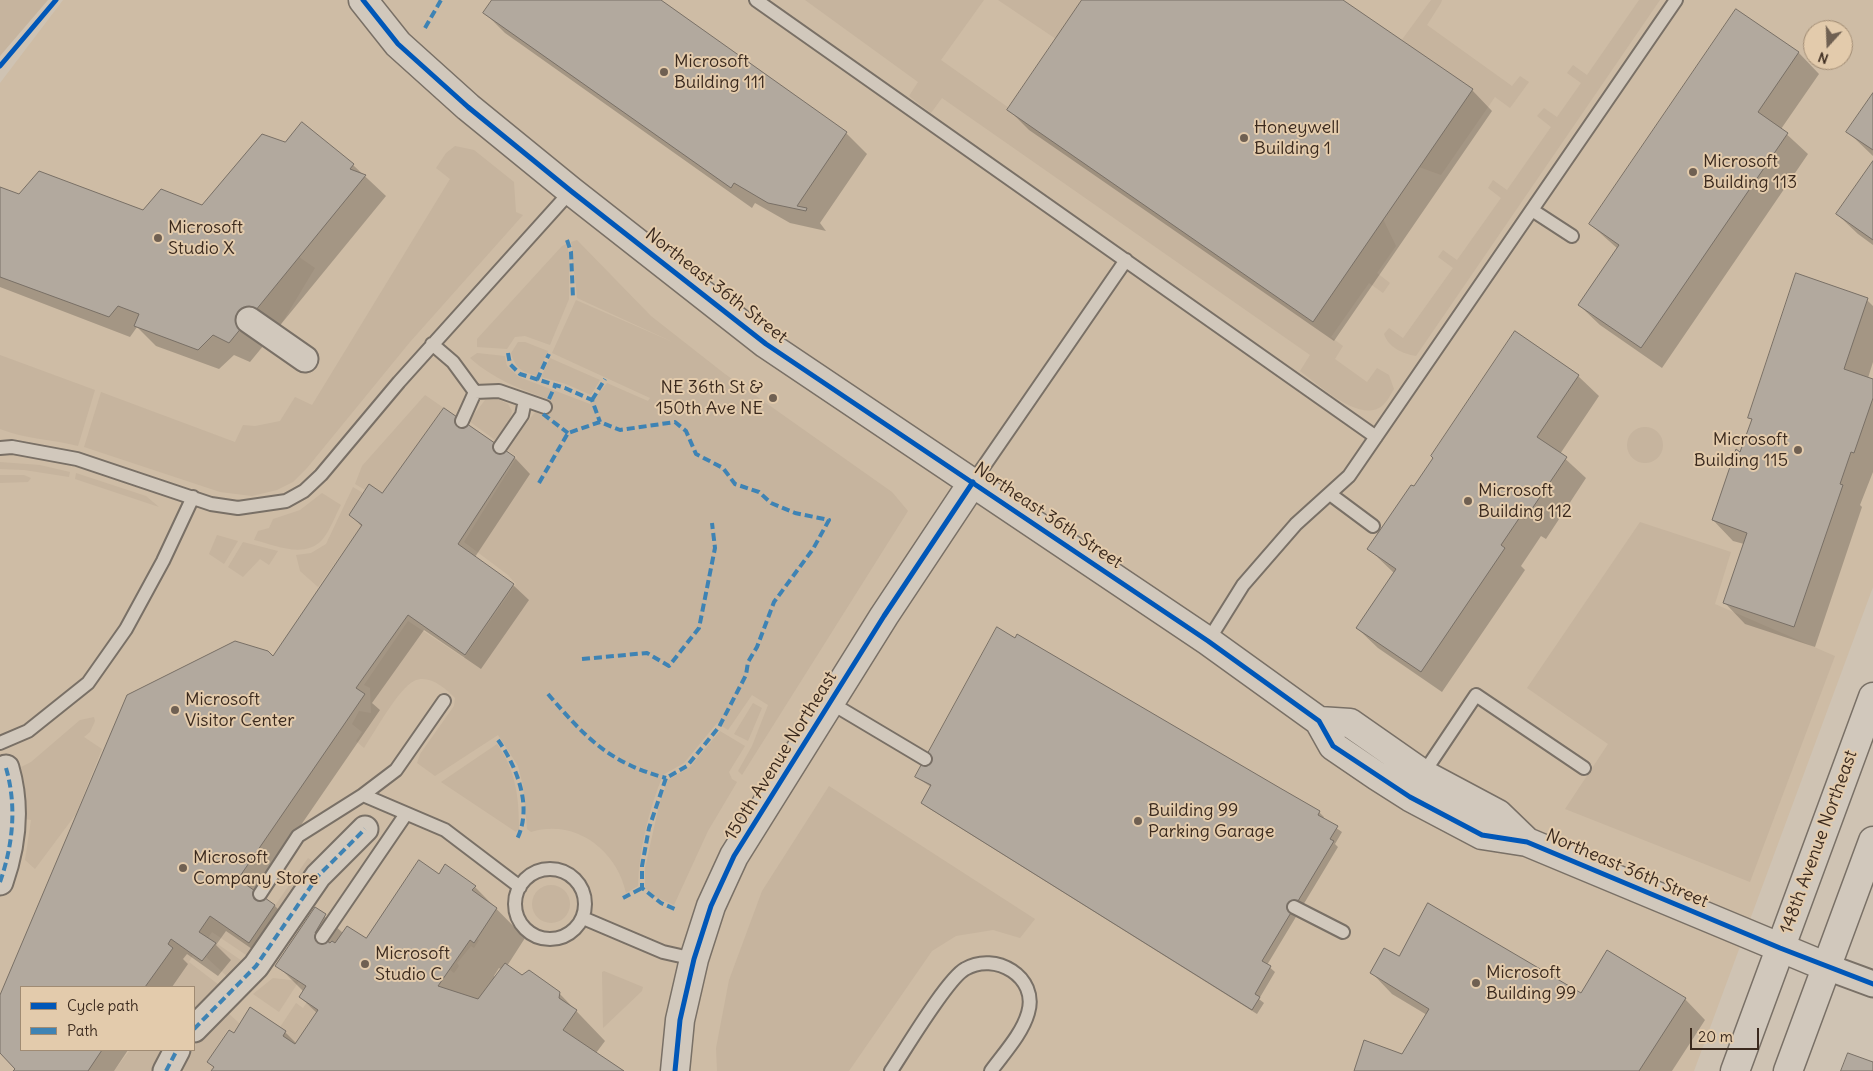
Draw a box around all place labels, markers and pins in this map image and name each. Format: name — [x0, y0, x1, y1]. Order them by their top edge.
place label: Microsoft Building 111 — [674, 51, 765, 94]
marker: Microsoft Building 111 — [658, 66, 670, 78]
place label: Honeywell Building 1 — [1254, 117, 1339, 160]
marker: Honeywell Building 1 — [1238, 132, 1250, 144]
place label: Microsoft Building 113 — [1703, 151, 1797, 193]
marker: Microsoft Building 113 — [1687, 166, 1699, 178]
place label: Microsoft Studio X — [168, 217, 243, 260]
marker: Microsoft Studio X — [152, 232, 164, 244]
place label: NE 36th St & 150th Ave NE — [656, 377, 763, 419]
marker: NE 36th St & 150th Ave NE — [767, 392, 779, 404]
place label: Microsoft Building 115 — [1694, 429, 1788, 472]
marker: Microsoft Building 115 — [1792, 444, 1804, 456]
place label: Microsoft Building 112 — [1478, 480, 1572, 522]
marker: Microsoft Building 112 — [1462, 495, 1474, 507]
place label: Microsoft Visitor Center — [185, 689, 295, 732]
marker: Microsoft Visitor Center — [169, 704, 181, 716]
place label: Building 99 Parking Garage — [1148, 800, 1274, 842]
marker: Building 99 Parking Garage — [1132, 815, 1144, 827]
place label: Microsoft Company Store — [193, 847, 318, 890]
marker: Microsoft Company Store — [177, 862, 189, 874]
place label: Microsoft Studio C — [375, 943, 450, 986]
marker: Microsoft Studio C — [359, 958, 371, 970]
place label: Microsoft Building 99 — [1486, 962, 1576, 1004]
marker: Microsoft Building 99 — [1470, 977, 1482, 989]

